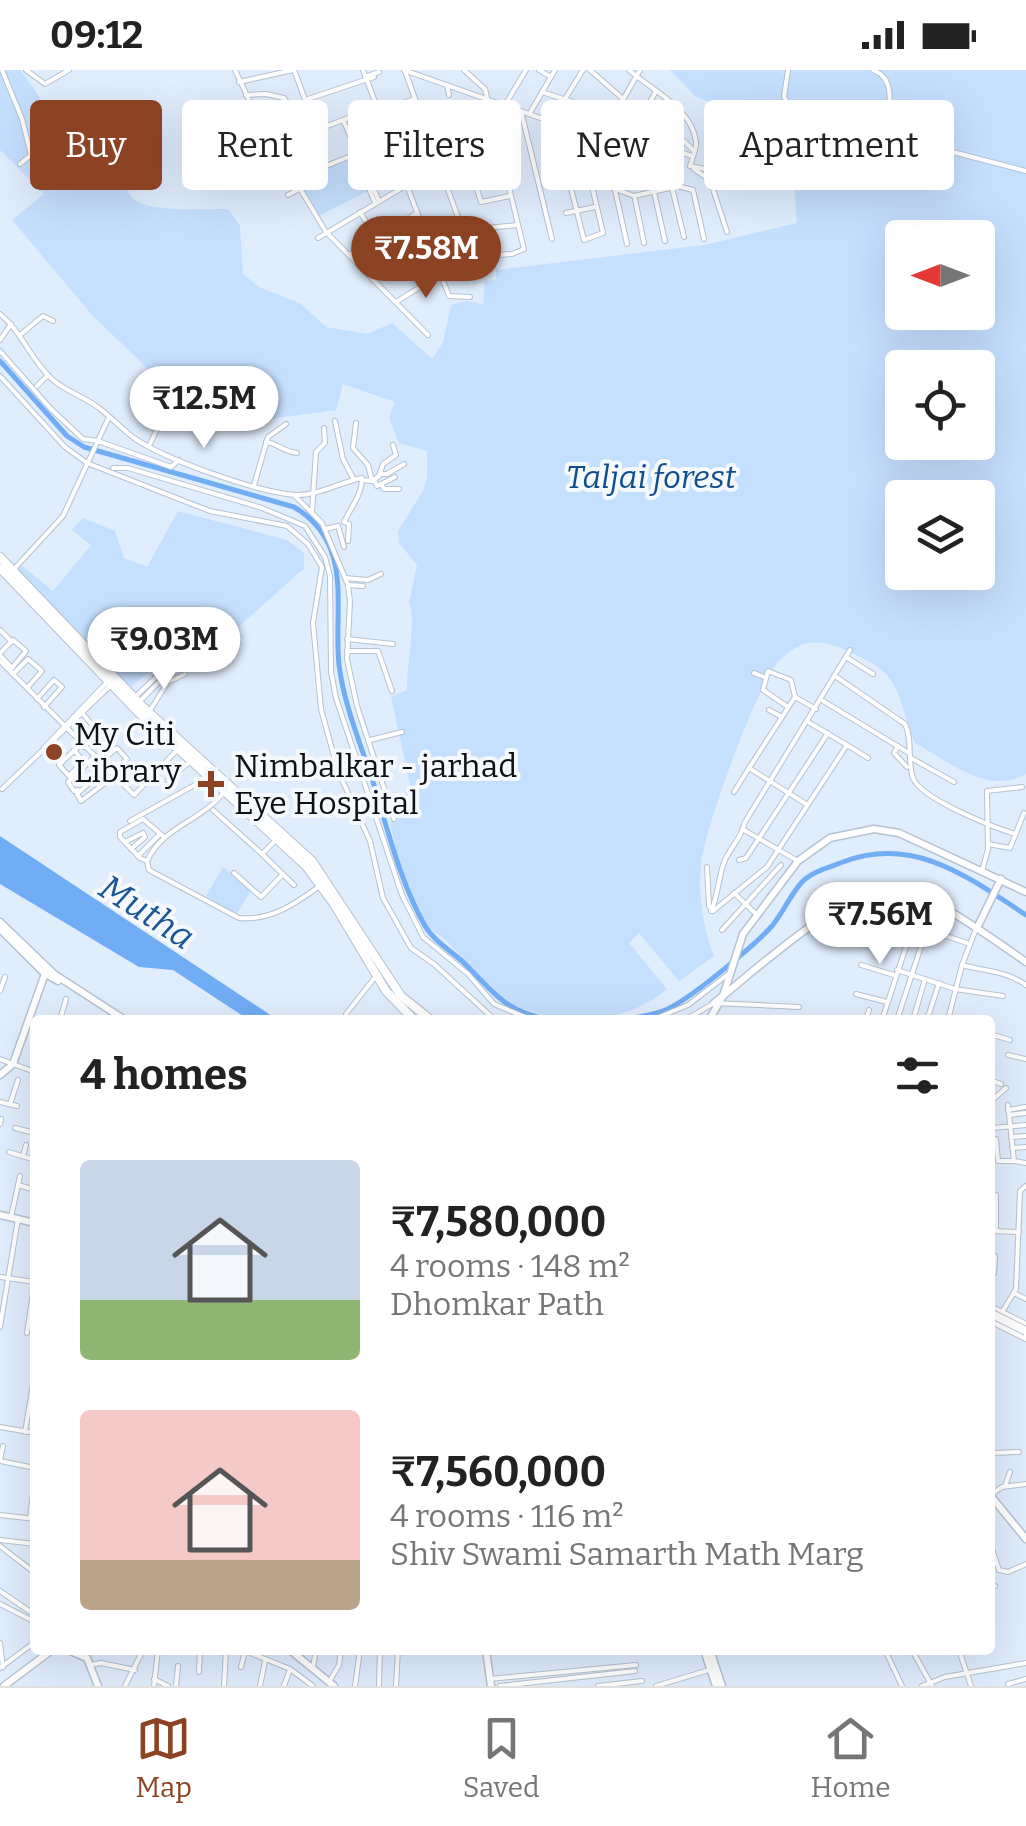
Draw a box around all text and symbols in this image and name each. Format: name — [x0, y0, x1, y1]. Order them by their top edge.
text: 09:12 — [50, 12, 143, 58]
chip: Buy — [30, 100, 162, 190]
chip: Rent — [182, 100, 328, 190]
chip: Filters — [348, 100, 521, 190]
chip: New — [541, 100, 684, 190]
chip: Apartment — [704, 100, 954, 190]
pin: ₹7.58M — [345, 216, 507, 301]
north arrow — [885, 220, 995, 330]
map controls — [885, 220, 995, 590]
text: ₹7.58M — [373, 229, 479, 267]
button: locate — [885, 350, 995, 460]
pin: ₹12.5M — [123, 366, 285, 451]
text: ₹12.5M — [152, 379, 256, 417]
park label: Taljai forest — [566, 458, 737, 496]
button: layers — [885, 480, 995, 590]
pin: ₹9.03M — [83, 607, 245, 692]
text: ₹9.03M — [109, 620, 219, 658]
place label: My Citi Library — [74, 715, 182, 790]
marker: My Citi Library — [43, 741, 65, 763]
place label: Nimbalkar - jarhad Eye Hospital — [234, 747, 517, 822]
marker: Nimbalkar - jarhad Eye Hospital — [198, 771, 224, 797]
water label: Mutha — [92, 866, 202, 958]
pin: ₹7.56M — [799, 882, 961, 967]
text: ₹7.56M — [827, 895, 933, 933]
icon: filters — [890, 1048, 945, 1103]
text: 4 homes — [80, 1050, 248, 1100]
text: ₹7,580,000 — [390, 1197, 607, 1247]
icon: home — [160, 1200, 280, 1320]
text: 4 rooms · 148 m² — [390, 1247, 630, 1285]
text: Dhomkar Path — [390, 1285, 604, 1323]
text: ₹7,560,000 — [390, 1447, 606, 1497]
icon: home — [160, 1450, 280, 1570]
text: 4 rooms · 116 m² — [390, 1497, 624, 1535]
text: Shiv Swami Samarth Math Marg — [390, 1535, 864, 1573]
tab: Map — [135, 1711, 192, 1804]
tab: Saved — [463, 1711, 540, 1804]
tab: Home — [811, 1711, 891, 1804]

